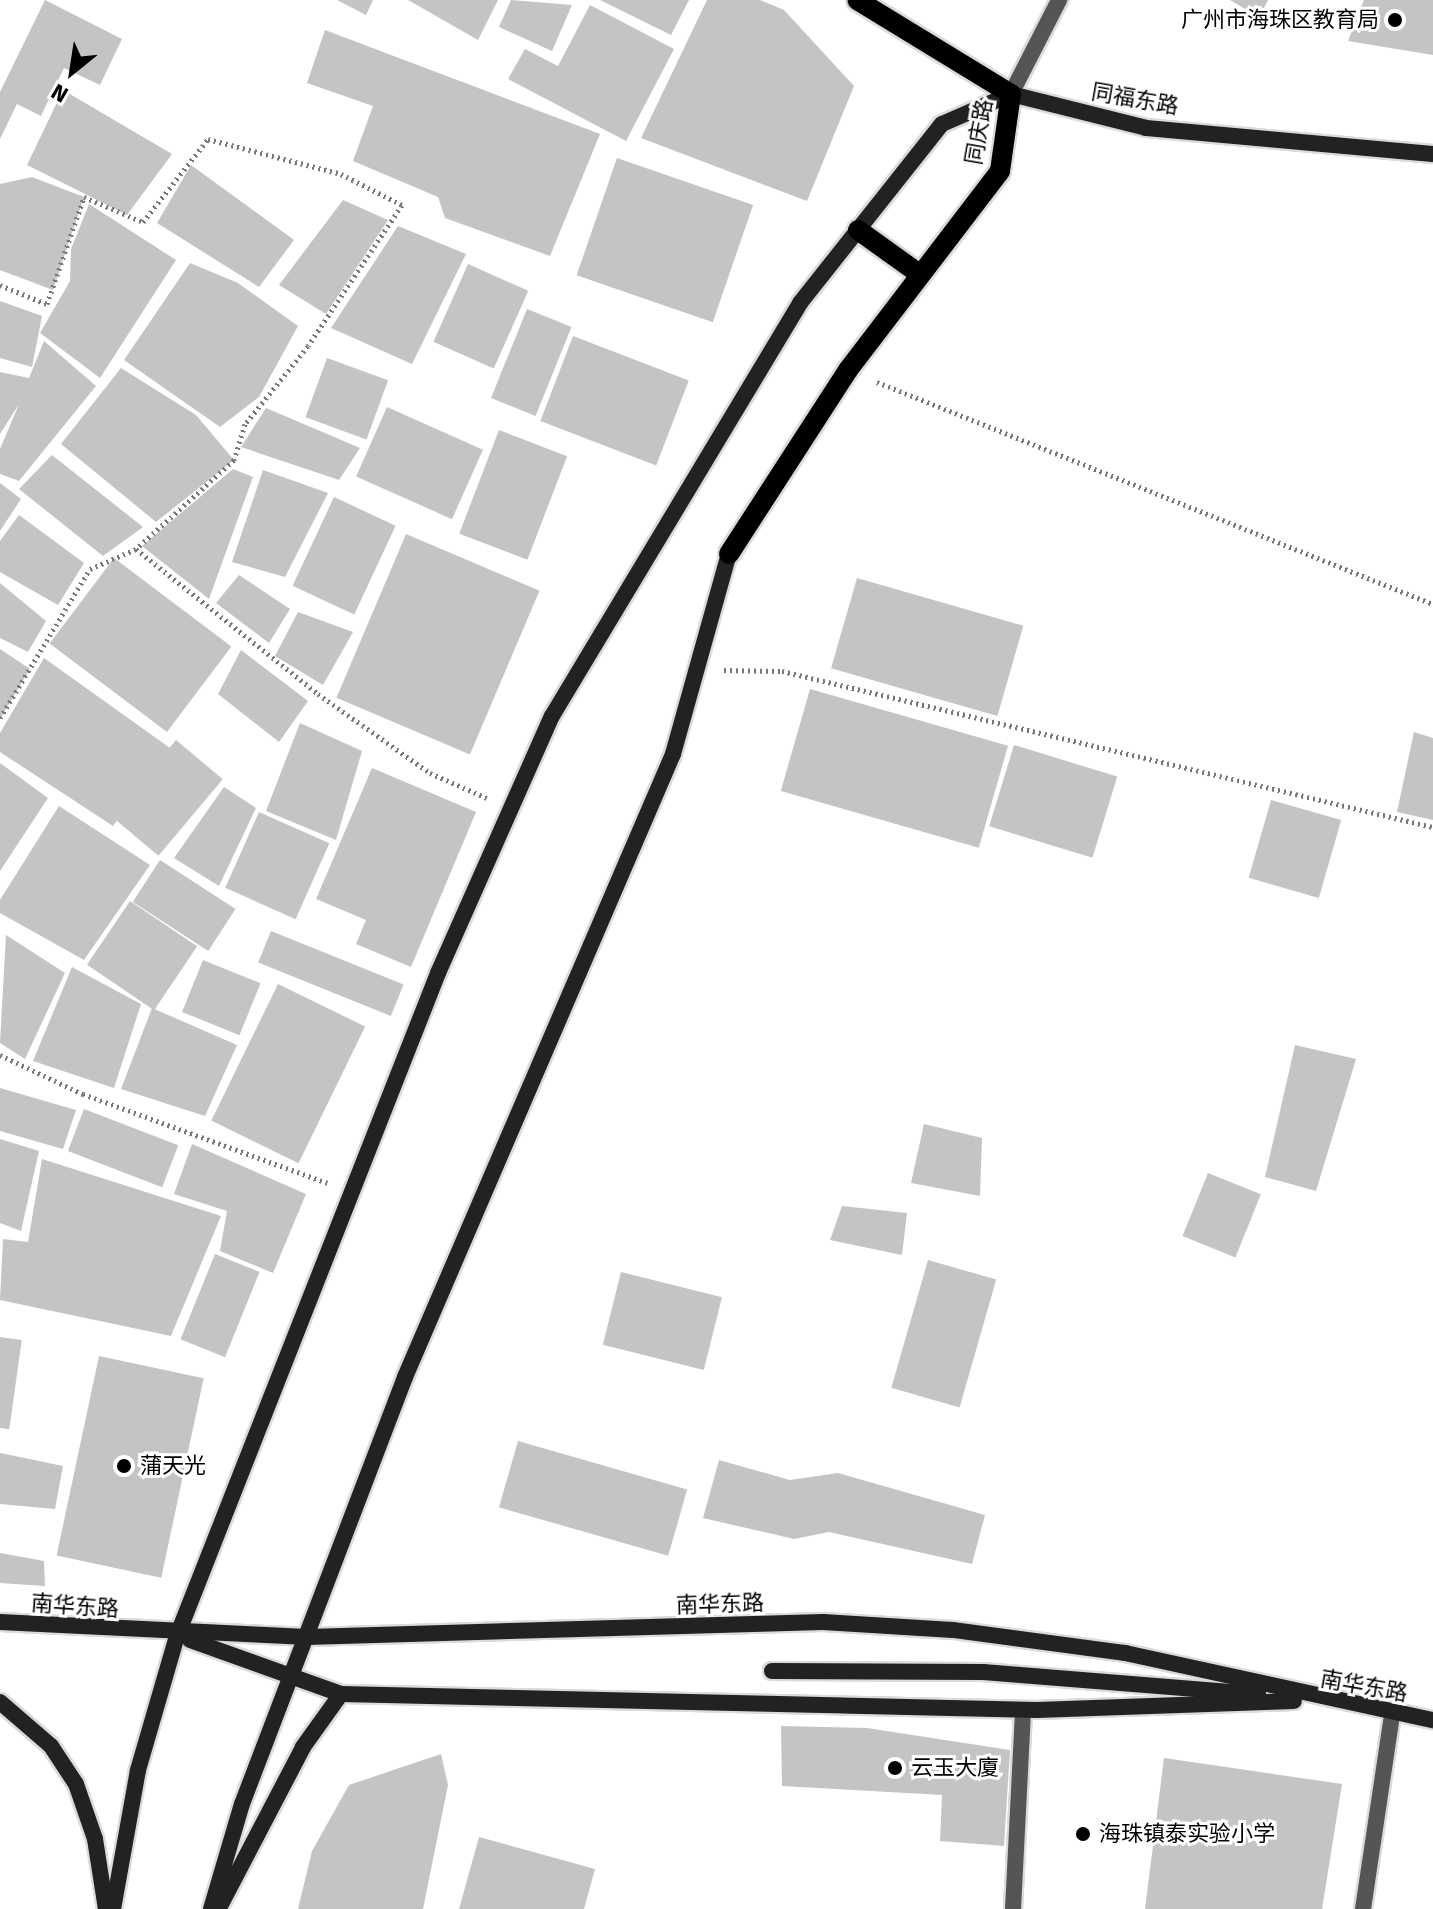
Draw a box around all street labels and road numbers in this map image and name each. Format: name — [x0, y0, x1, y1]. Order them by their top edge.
street label: 同福东路 — [1089, 78, 1181, 120]
street label: 同庆路 — [960, 97, 998, 167]
street label: 南华东路 — [676, 1589, 764, 1619]
street label: 南华东路 — [30, 1590, 120, 1622]
street label: 南华东路 — [1318, 1665, 1410, 1707]

